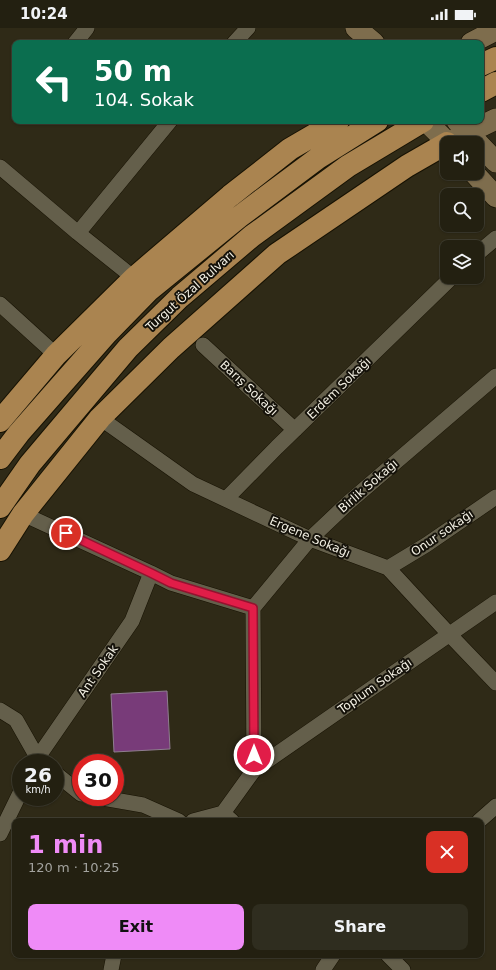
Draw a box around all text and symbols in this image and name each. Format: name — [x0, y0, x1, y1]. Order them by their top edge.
text: 10:24 — [20, 5, 68, 23]
text: 50 m — [94, 55, 172, 88]
icon: left — [28, 56, 80, 108]
text: 104. Sokak — [94, 89, 194, 110]
map controls — [440, 136, 484, 284]
button: sound — [440, 136, 484, 180]
button: search — [440, 188, 484, 232]
button: layers — [440, 240, 484, 284]
street label: Turgut Özal Bulvarı — [141, 246, 237, 335]
street label: Erdem Sokağı — [304, 354, 374, 422]
street label: Barış Sokağı — [217, 358, 281, 418]
street label: Birlik Sokağı — [336, 456, 400, 516]
street label: Onur sokağı — [408, 507, 476, 559]
street label: Ergene Sokağı — [268, 514, 352, 560]
pin — [49, 516, 83, 550]
icon: arrive — [55, 522, 77, 544]
street label: Ant Sokak — [75, 642, 121, 700]
street label: Toplum Sokağı — [335, 655, 415, 717]
position arrow — [233, 734, 275, 776]
speed limit sign: 30 — [72, 754, 124, 806]
text: 26 — [24, 763, 52, 787]
text: km/h — [25, 784, 51, 795]
text: 1 min — [28, 831, 103, 859]
button: close — [426, 831, 468, 873]
text: 120 m · 10:25 — [28, 860, 119, 875]
button: Exit — [28, 904, 244, 950]
button: Share — [252, 904, 468, 950]

